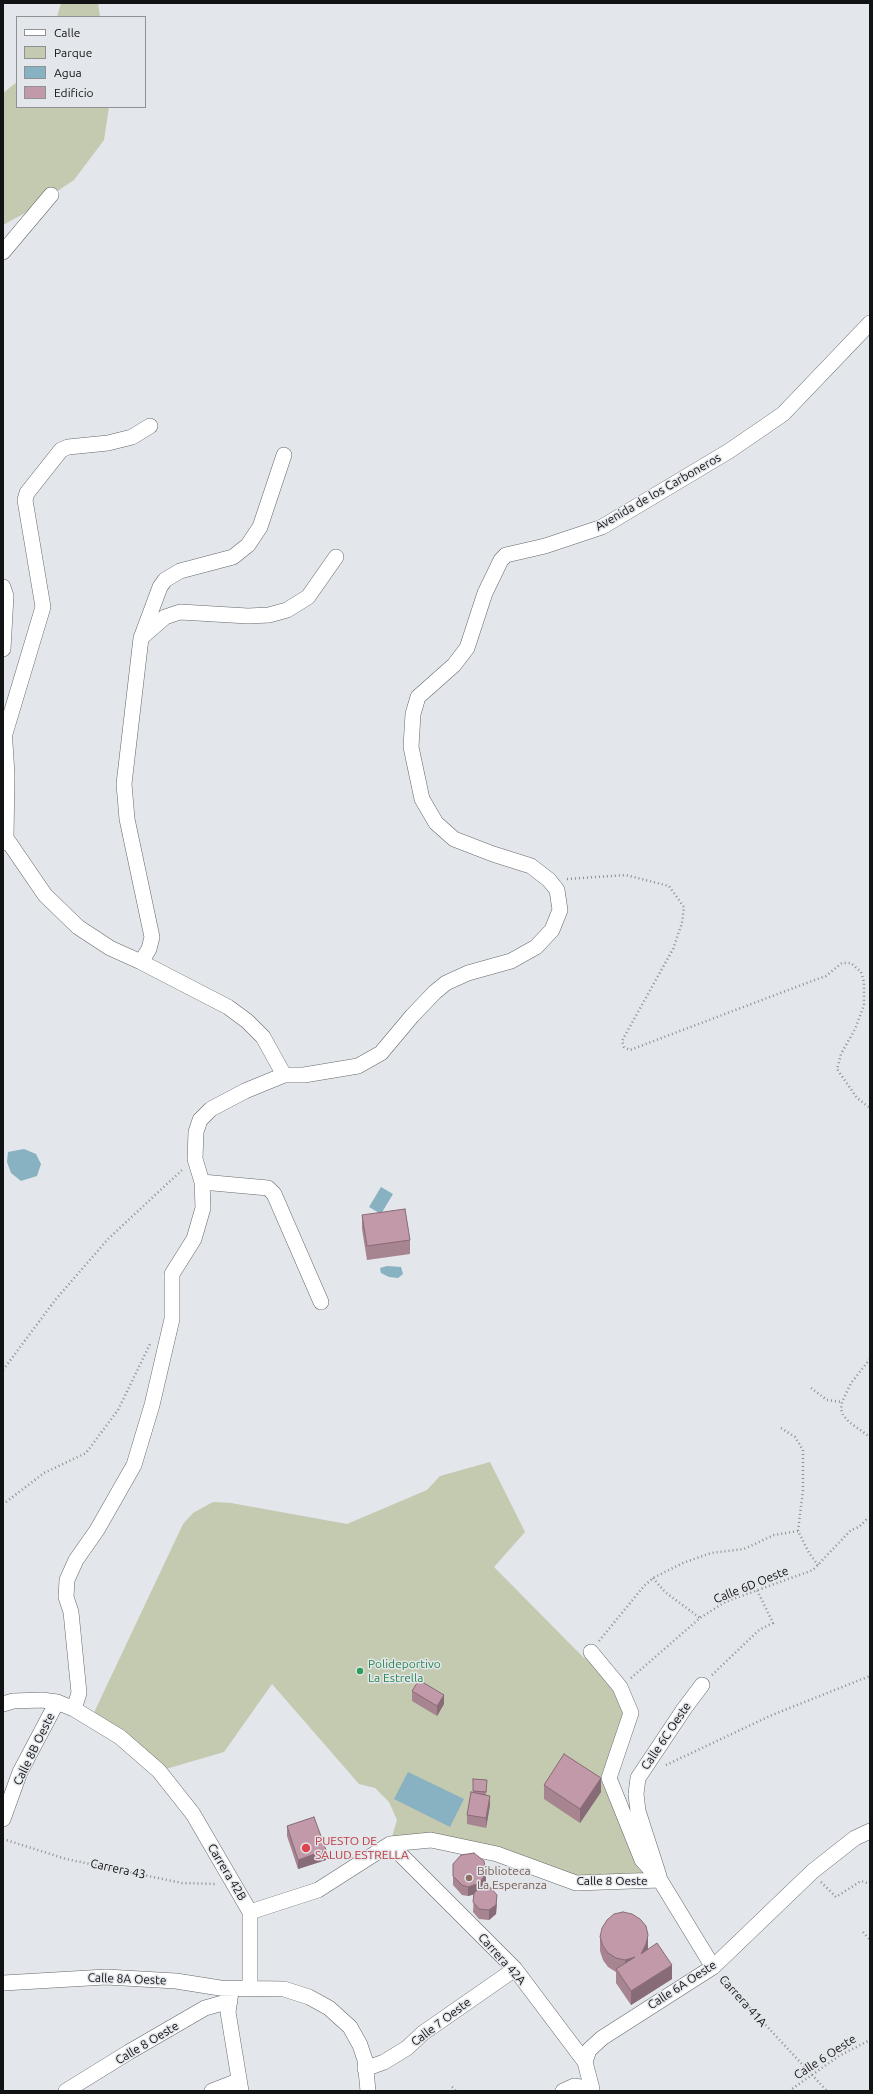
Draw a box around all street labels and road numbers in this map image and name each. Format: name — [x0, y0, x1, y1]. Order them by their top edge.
street label: Avenida de los Carboneros — [593, 450, 723, 534]
street label: Calle 6D Oeste — [711, 1563, 791, 1607]
street label: Calle 6C Oeste — [638, 1699, 694, 1773]
street label: Calle 8B Oeste — [10, 1710, 58, 1788]
street label: Carrera 42B — [204, 1841, 250, 1903]
street label: Carrera 43 — [89, 1856, 147, 1882]
street label: Calle 8 Oeste — [576, 1874, 648, 1888]
street label: Carrera 42A — [475, 1930, 529, 1988]
street label: Calle 6A Oeste — [645, 1957, 719, 2013]
street label: Calle 8A Oeste — [87, 1970, 167, 1988]
street label: Carrera 41A — [716, 1972, 770, 2030]
street label: Calle 7 Oeste — [408, 1995, 474, 2049]
street label: Calle 8 Oeste — [113, 2019, 181, 2067]
street label: Calle 6 Oeste — [791, 2032, 859, 2082]

